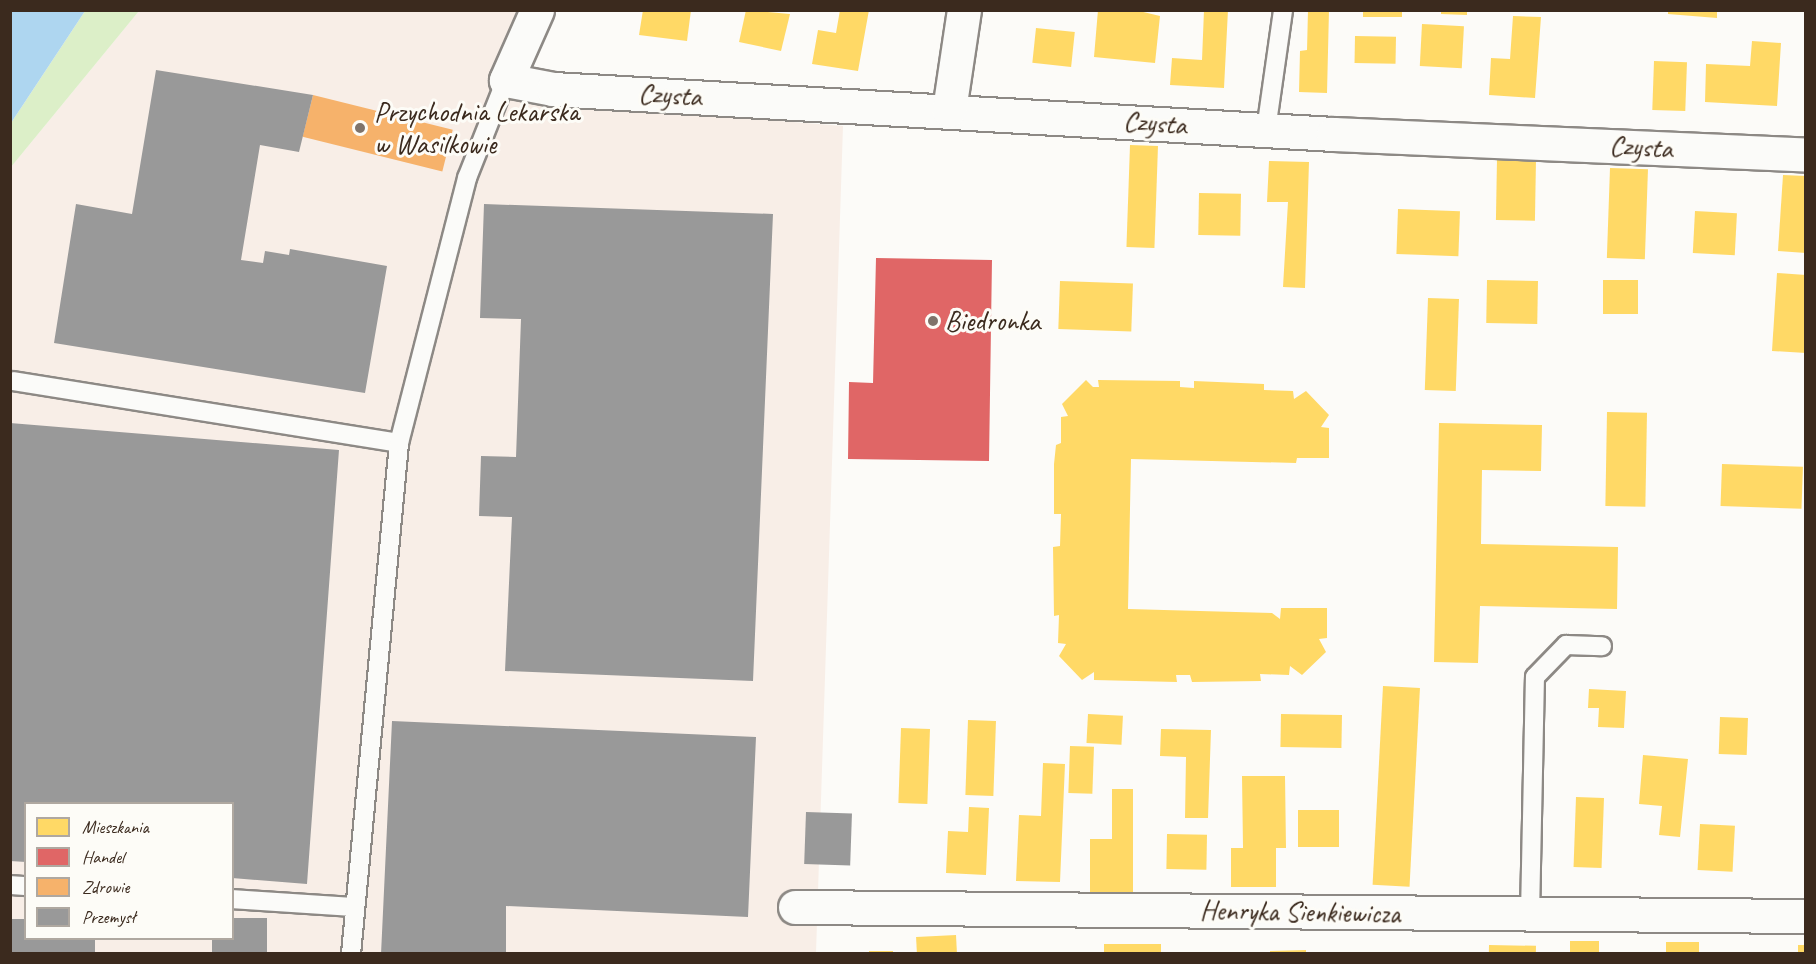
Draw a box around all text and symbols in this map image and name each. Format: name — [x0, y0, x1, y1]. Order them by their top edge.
street label: Czysta — [638, 77, 702, 113]
place label: Przychodnia Lekarska w Wasilkowie — [374, 95, 579, 161]
street label: Czysta — [1122, 104, 1188, 142]
marker: Przychodnia Lekarska w Wasilkowie — [351, 119, 369, 137]
street label: Czysta — [1609, 129, 1673, 165]
place label: Biedronka — [945, 304, 1040, 338]
marker: Biedronka — [926, 314, 940, 328]
legend — [24, 802, 234, 940]
text: Mieszkania — [82, 816, 149, 838]
text: Handel — [82, 846, 124, 868]
text: Zdrowie — [82, 876, 129, 898]
street label: Henryka Sienkiewicza — [1199, 893, 1401, 931]
text: Przemysł — [82, 906, 135, 928]

